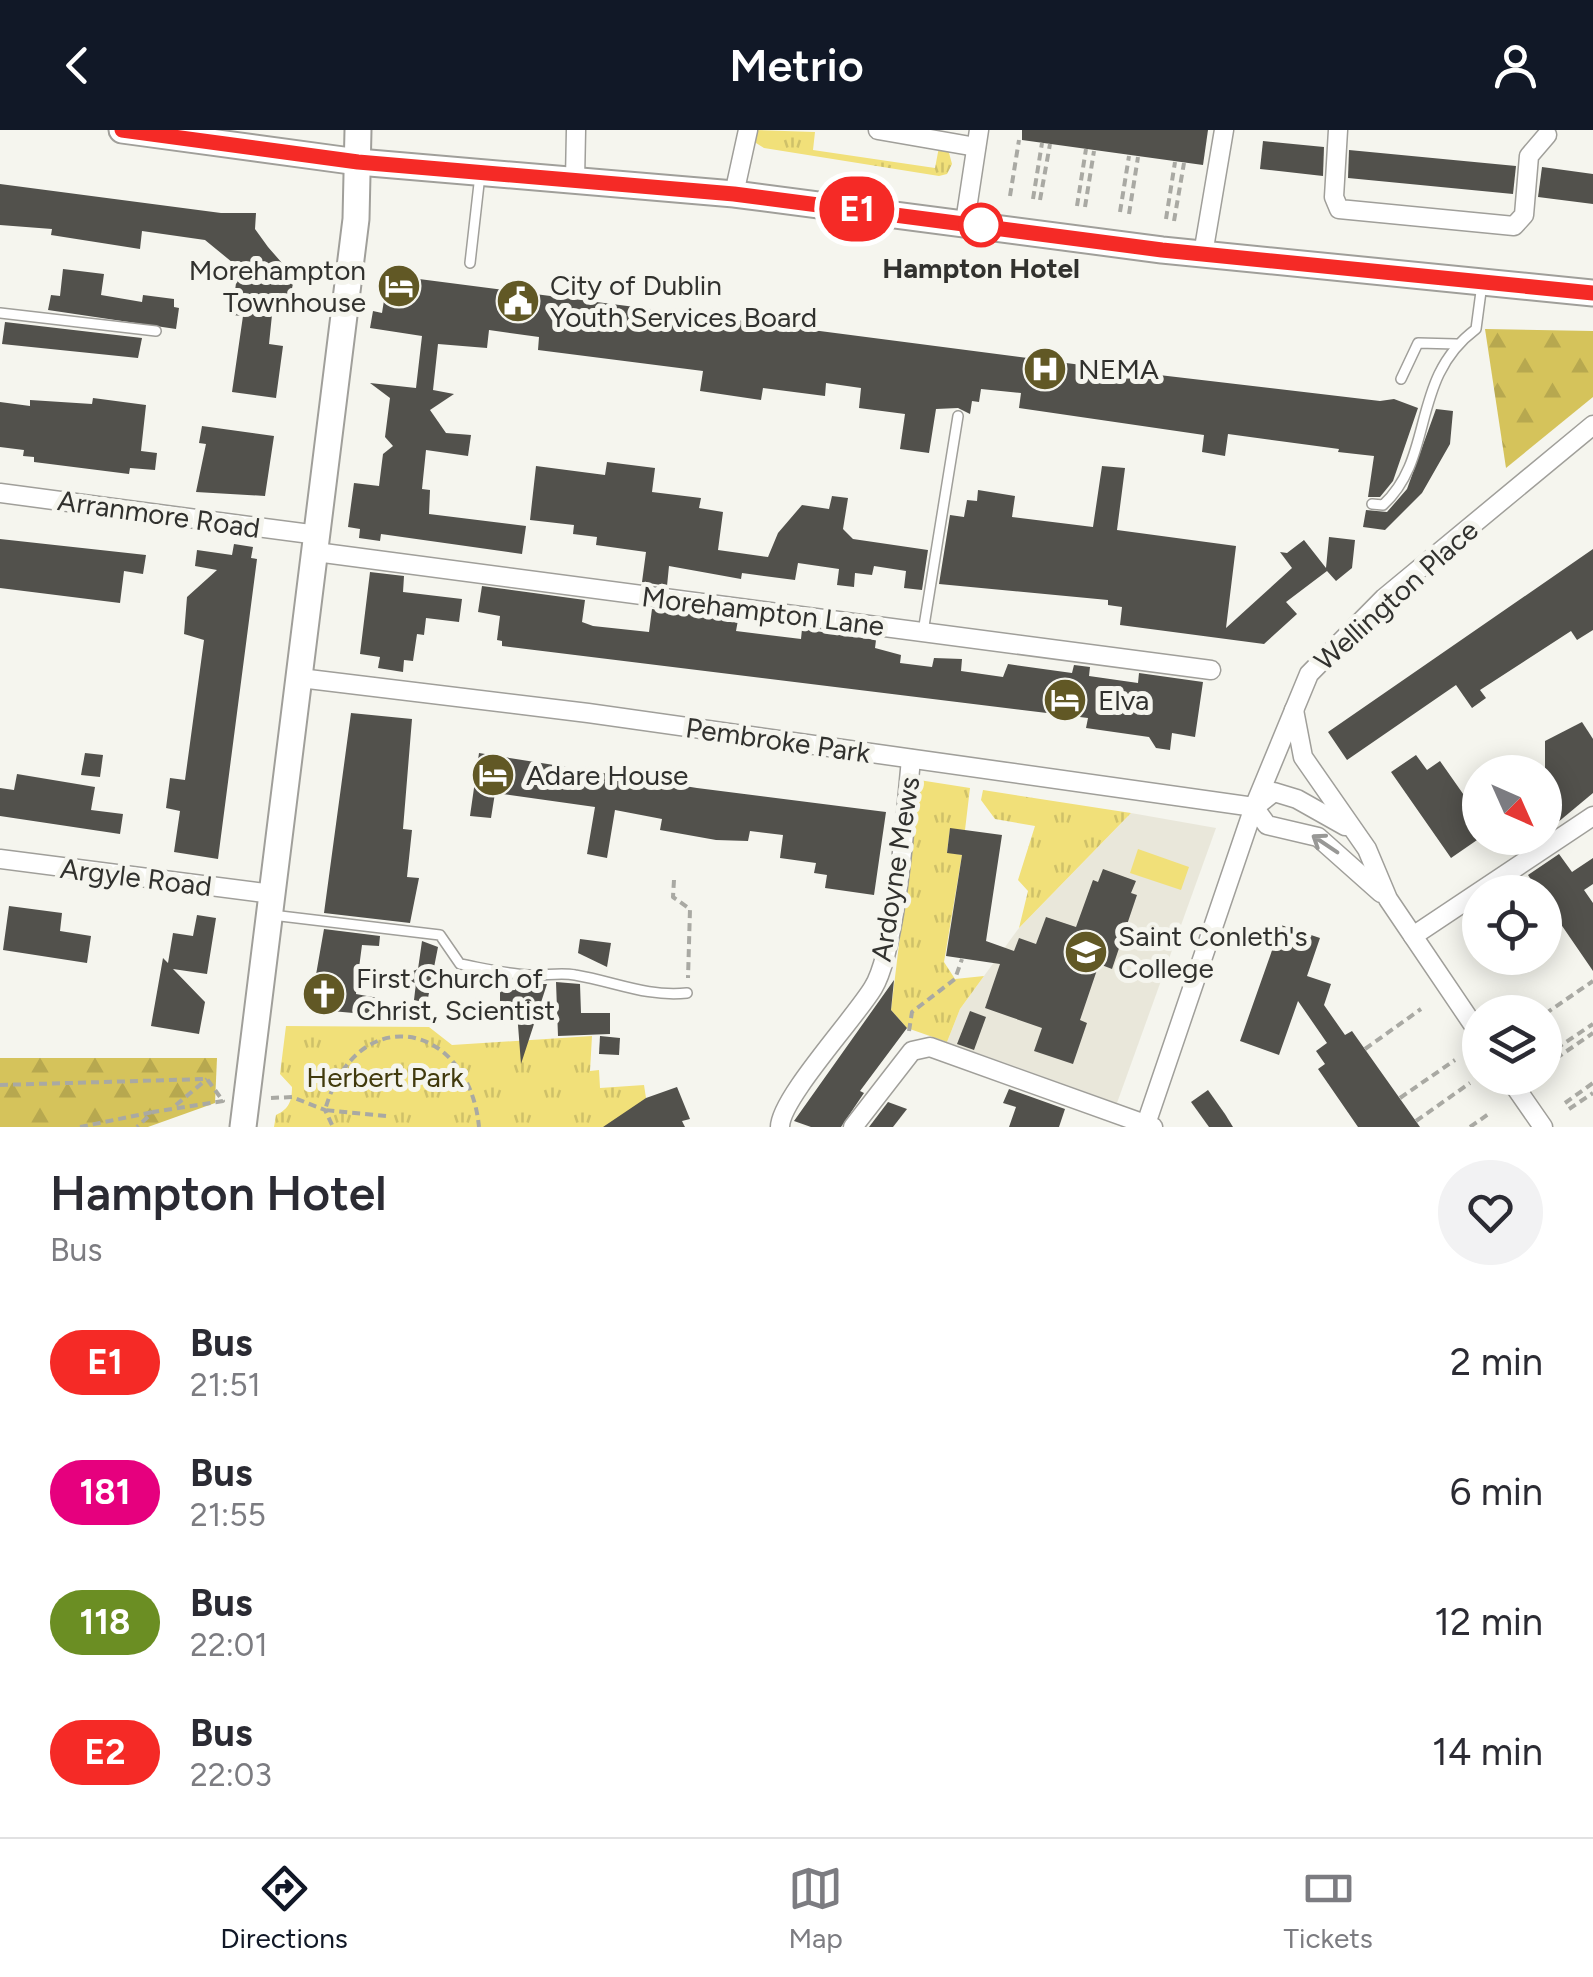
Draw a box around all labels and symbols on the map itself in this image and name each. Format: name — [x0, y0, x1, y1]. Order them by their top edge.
line badge: E1 — [812, 176, 902, 242]
marker: Hampton Hotel — [960, 204, 1002, 246]
place label: Hampton Hotel — [882, 251, 1080, 285]
place label: Morehampton Townhouse — [189, 253, 366, 319]
hotel icon: Morehampton Townhouse — [376, 263, 422, 309]
place label: City of Dublin Youth Services Board — [550, 268, 817, 334]
public building icon: City of Dublin Youth Services Board — [495, 278, 541, 324]
hospital icon: NEMA — [1022, 346, 1068, 392]
place label: NEMA — [1078, 352, 1159, 386]
street label: Arranmore Road — [56, 483, 262, 545]
street label: Wellington Place — [1307, 513, 1485, 677]
street label: Morehampton Lane — [640, 579, 886, 643]
hotel icon: Elva — [1042, 677, 1088, 723]
place label: Elva — [1098, 683, 1149, 717]
street label: Pembroke Park — [684, 710, 873, 770]
hotel icon: Adare House — [470, 752, 516, 798]
north arrow — [1462, 755, 1562, 855]
place label: Adare House — [526, 758, 688, 792]
street label: Ardoyne Mews — [864, 774, 926, 964]
one-way arrow — [1312, 833, 1340, 854]
street label: Argyle Road — [58, 851, 214, 903]
place label: Saint Conleth's College — [1118, 919, 1307, 985]
school or university icon: Saint Conleth's College — [1063, 929, 1109, 975]
place label: First Church of Christ, Scientist — [356, 961, 555, 1027]
church icon: First Church of Christ, Scientist — [301, 971, 347, 1017]
park label: Herbert Park — [306, 1060, 464, 1094]

